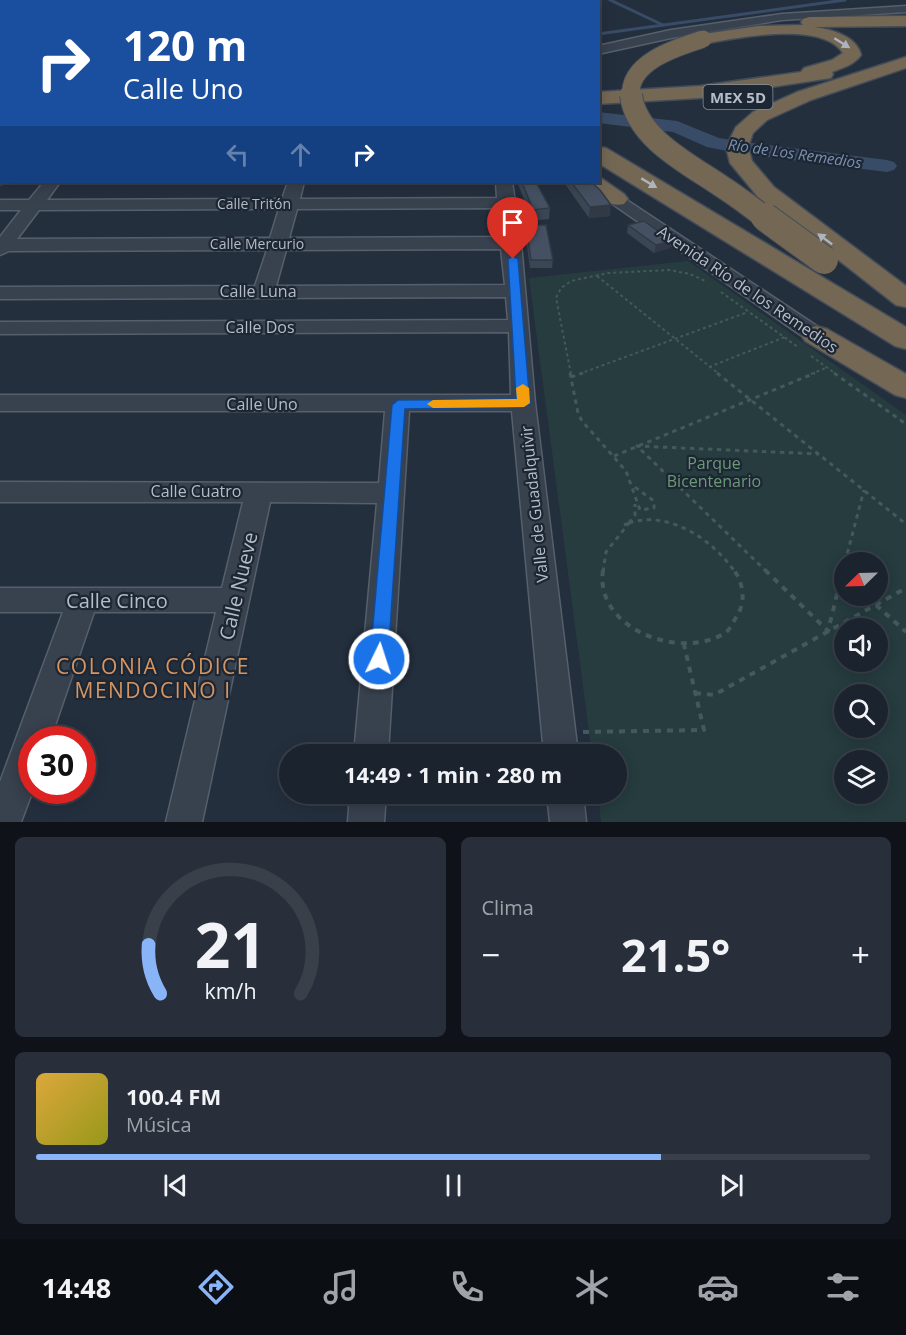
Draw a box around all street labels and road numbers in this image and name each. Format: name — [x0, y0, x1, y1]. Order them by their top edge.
road number: MEX 5D — [704, 85, 772, 109]
street label: Calle Tritón — [217, 194, 291, 213]
street label: Avenida Río de los Remedios — [653, 220, 843, 358]
street label: Calle Mercurio — [210, 234, 304, 253]
street label: Calle Luna — [219, 280, 297, 302]
street label: Calle Dos — [225, 316, 295, 338]
street label: Calle Uno — [226, 393, 298, 415]
street label: Valle de Guadalquivir — [515, 424, 553, 584]
street label: Calle Cuatro — [151, 480, 241, 502]
street label: Calle Nueve — [212, 529, 264, 643]
street label: Calle Cinco — [66, 587, 168, 614]

